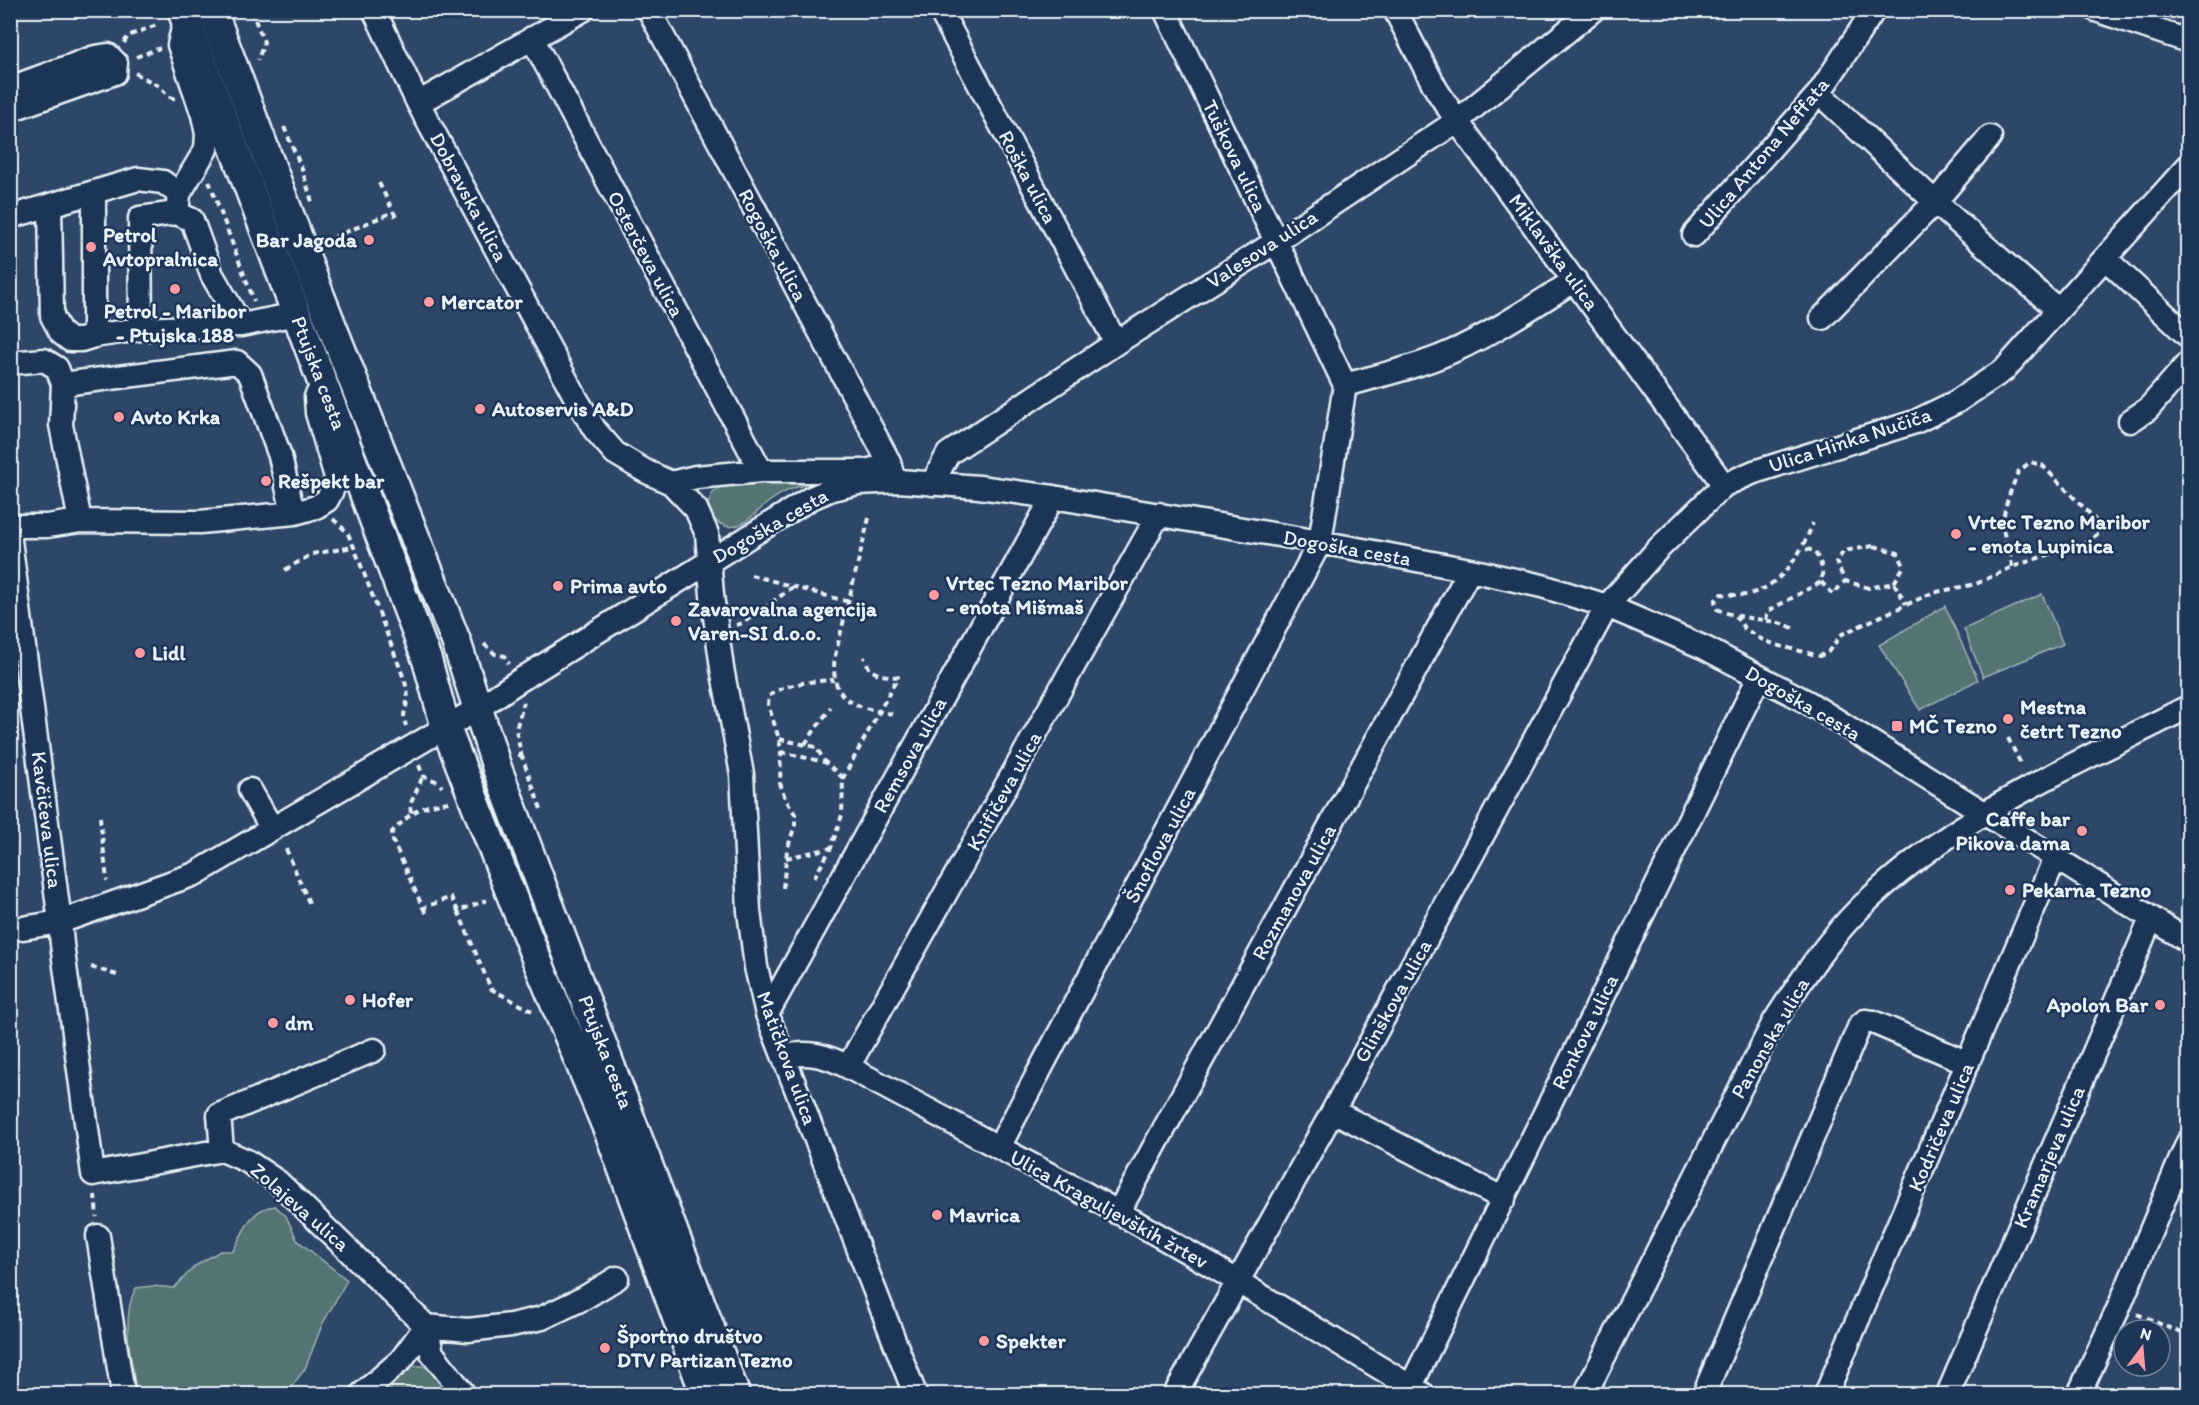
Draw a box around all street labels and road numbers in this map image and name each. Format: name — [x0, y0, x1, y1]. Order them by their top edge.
street label: Ulica Antona Neffata — [1693, 72, 1834, 233]
street label: Tuškova ulica — [1198, 96, 1273, 216]
street label: Roška ulica — [994, 126, 1063, 228]
street label: Dobravska ulica — [425, 128, 514, 266]
street label: Rogoška ulica — [733, 184, 814, 306]
street label: Osterčeva ulica — [603, 186, 690, 321]
street label: Miklavška ulica — [1504, 188, 1605, 315]
street label: Valesova ulica — [1202, 203, 1322, 294]
street label: Ptujska cesta — [286, 312, 353, 433]
street label: Ulica Hinka Nučiča — [1765, 401, 1934, 478]
street label: Dogoška cesta — [708, 482, 832, 569]
street label: Dogoška cesta — [1281, 524, 1413, 571]
street label: Dogoška cesta — [1741, 659, 1865, 746]
street label: Remsova ulica — [867, 692, 952, 817]
street label: Knifičeva ulica — [960, 727, 1047, 855]
street label: Kavčičeva ulica — [27, 750, 68, 890]
street label: Šnoflova ulica — [1118, 782, 1201, 907]
street label: Rozmanova ulica — [1246, 819, 1341, 964]
street label: Glinškova ulica — [1348, 935, 1437, 1067]
street label: Ronkova ulica — [1546, 970, 1623, 1094]
street label: Panonska ulica — [1725, 973, 1814, 1103]
street label: Matičkova ulica — [752, 988, 823, 1128]
street label: Ptujska cesta — [573, 991, 640, 1112]
street label: Kodričeva ulica — [1902, 1059, 1979, 1195]
street label: Kramarjeva ulica — [2007, 1082, 2090, 1232]
street label: Ulica Kraguljevških žrtev — [1006, 1144, 1213, 1274]
street label: Zolajeva ulica — [246, 1157, 355, 1256]

